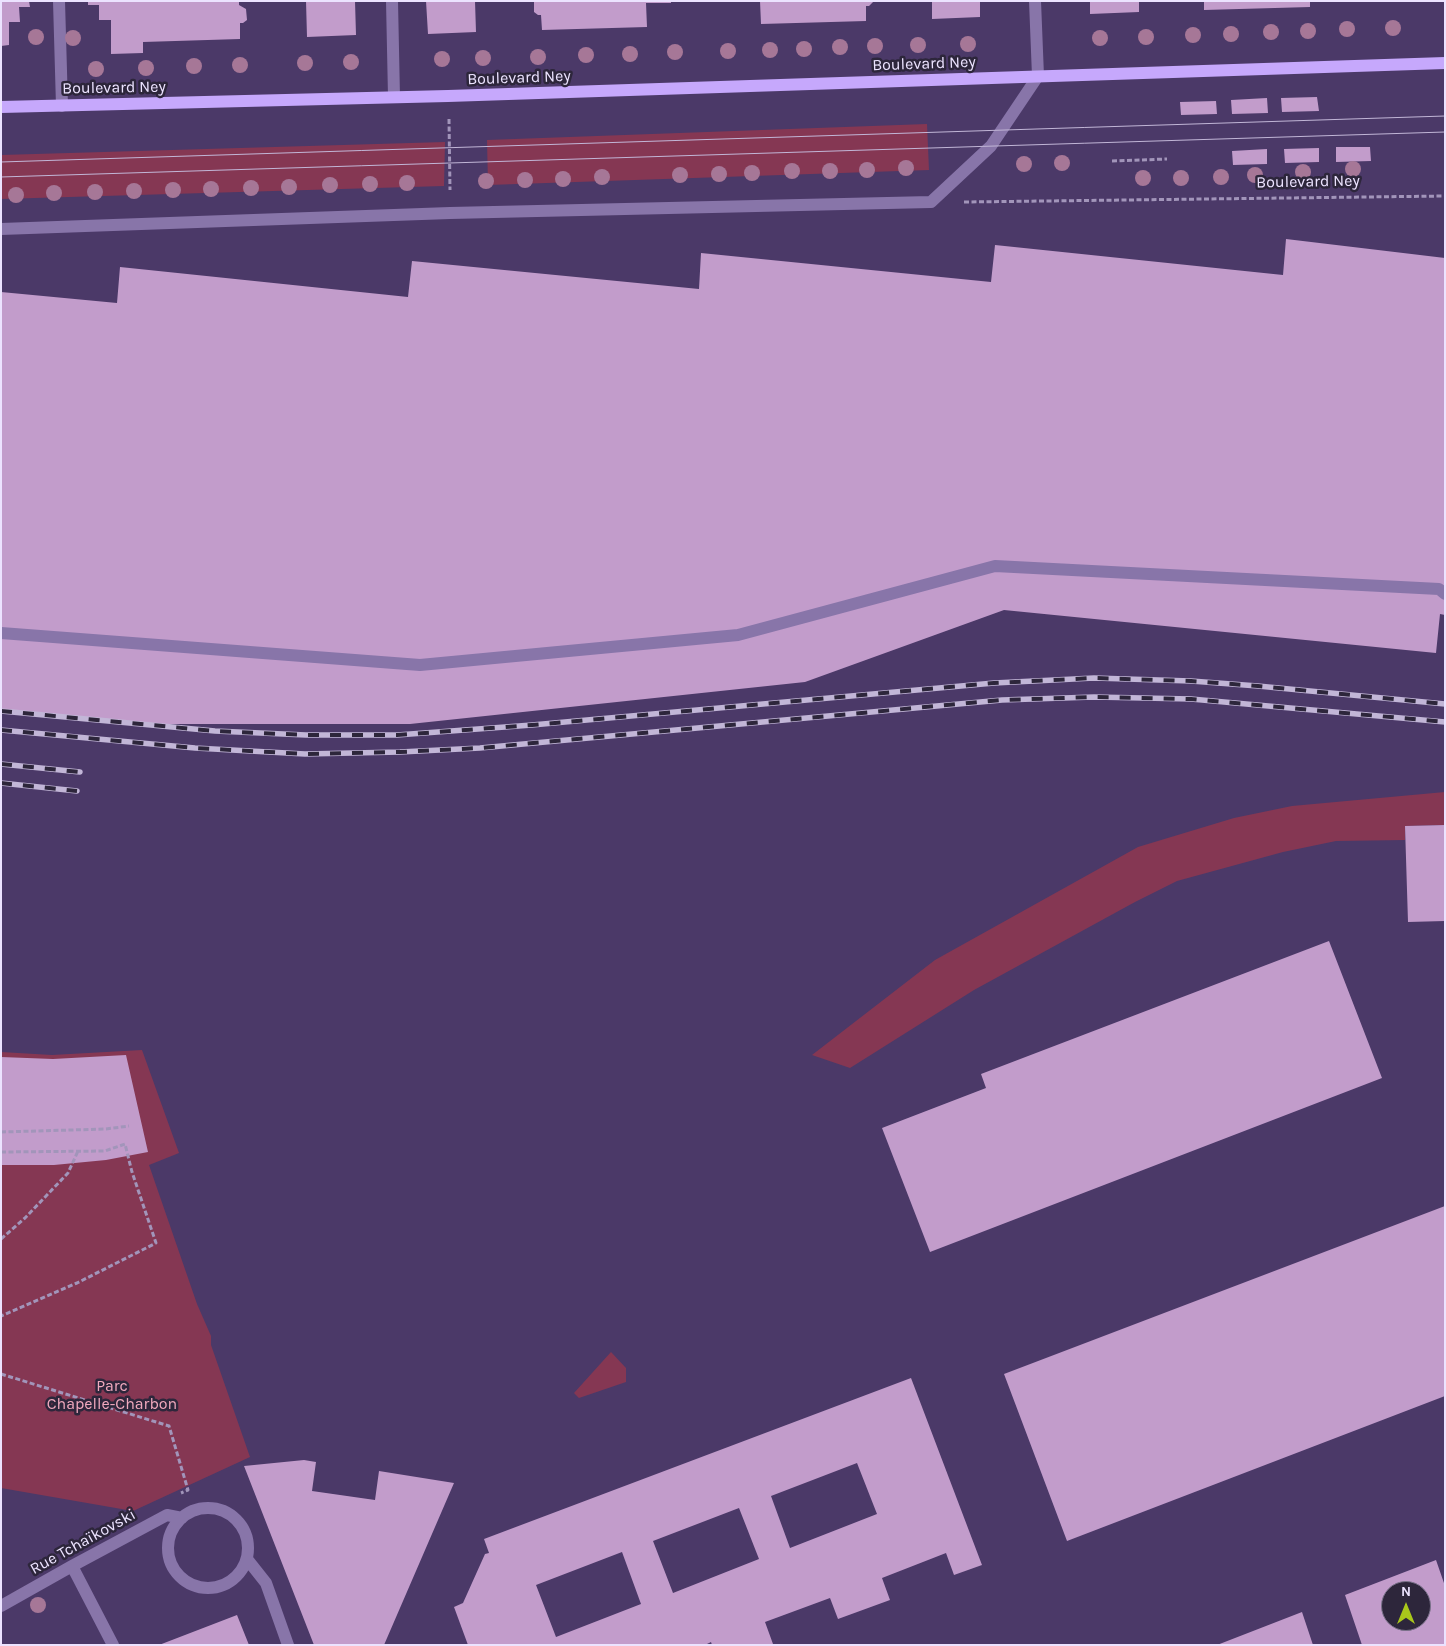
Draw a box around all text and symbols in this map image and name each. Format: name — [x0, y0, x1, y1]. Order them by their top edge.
street label: Boulevard Ney — [872, 53, 976, 75]
street label: Boulevard Ney — [467, 67, 571, 89]
street label: Boulevard Ney — [62, 77, 166, 99]
street label: Boulevard Ney — [1256, 171, 1360, 193]
park label: Parc Chapelle-Charbon — [47, 1376, 177, 1414]
street label: Rue Tchaïkovski — [27, 1505, 139, 1579]
north arrow — [1381, 1581, 1431, 1631]
text: N — [1401, 1583, 1411, 1600]

